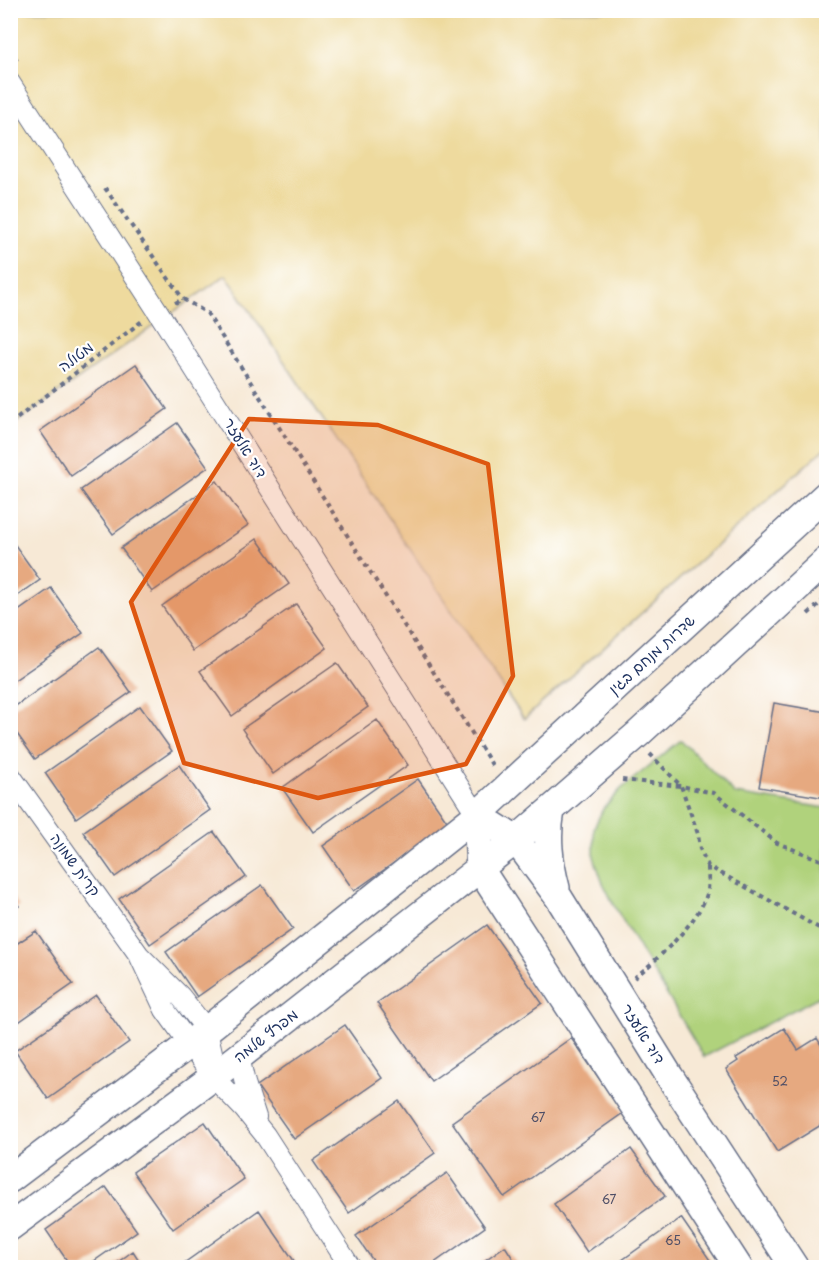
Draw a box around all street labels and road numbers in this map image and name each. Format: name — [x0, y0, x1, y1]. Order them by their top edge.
street label: מטולה — [53, 335, 98, 377]
street label: דוד אלעזר — [219, 413, 274, 482]
street label: שדרות מנחם בגין — [602, 609, 700, 699]
street label: קרית שמונה — [45, 828, 107, 900]
street label: דוד אלעזר — [617, 999, 672, 1068]
street label: מפרץ שלמה — [228, 1002, 302, 1067]

